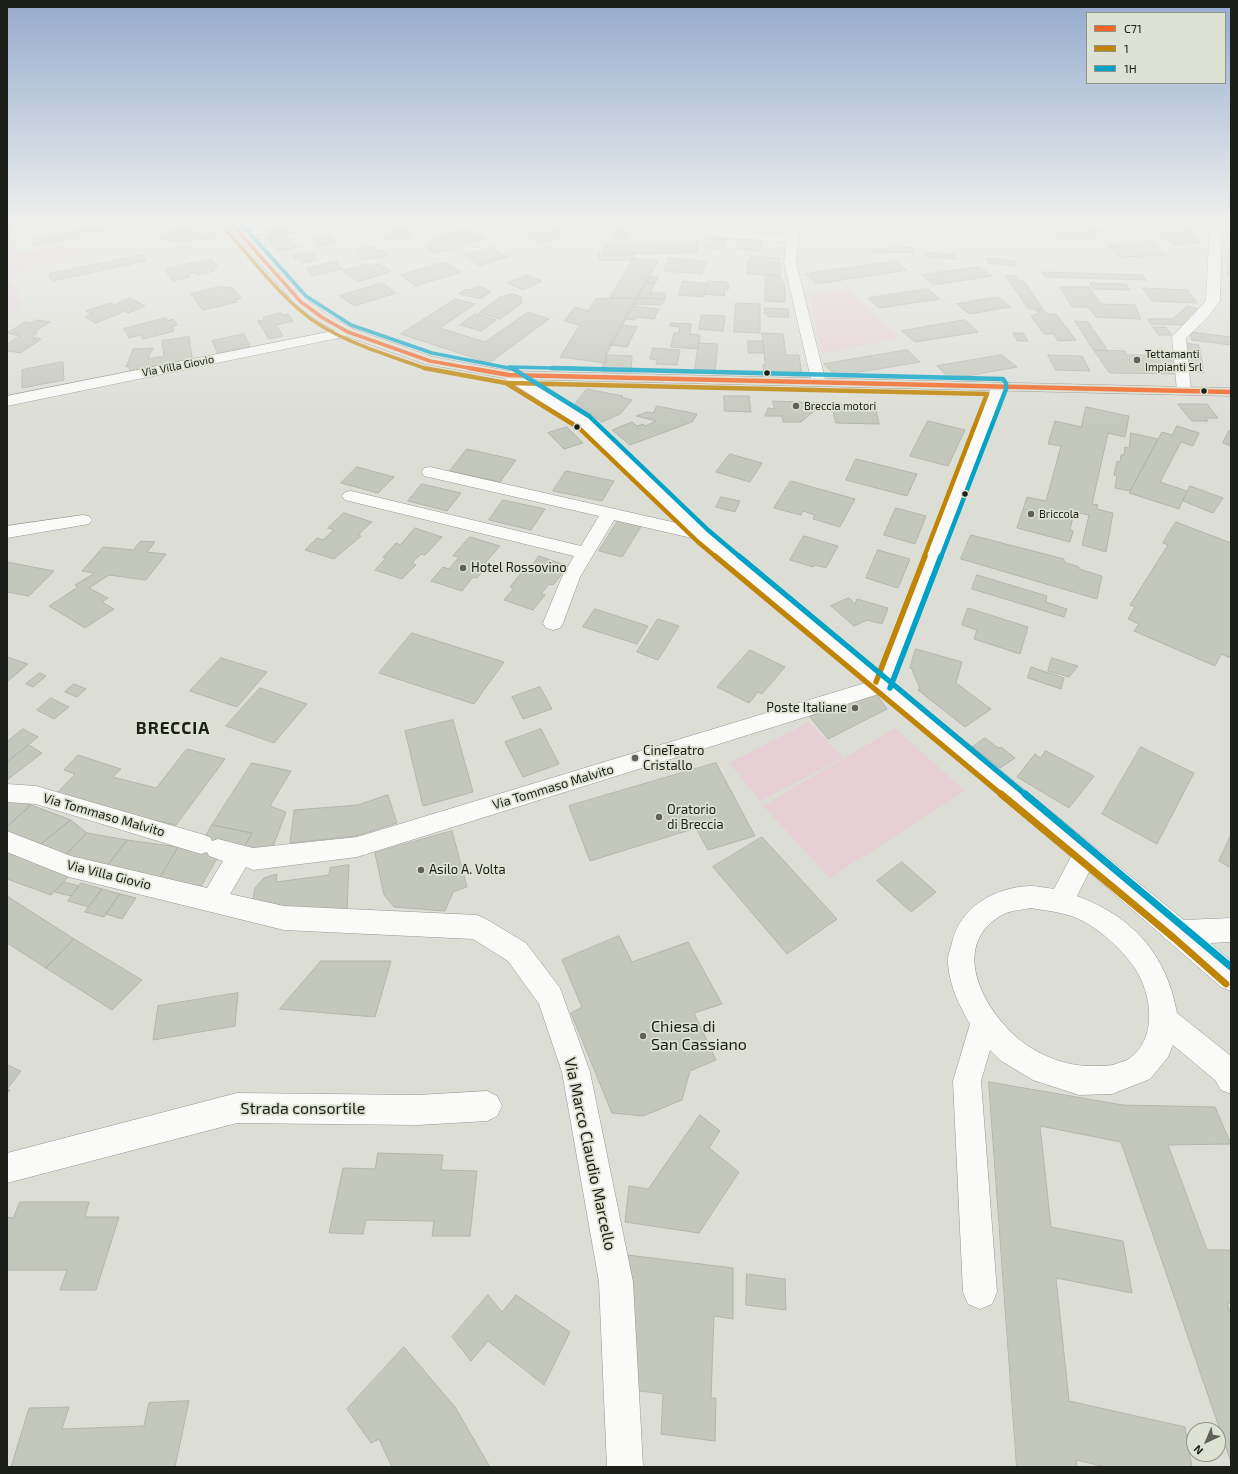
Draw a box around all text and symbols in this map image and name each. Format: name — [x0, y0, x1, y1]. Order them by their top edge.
legend — [1086, 12, 1226, 84]
text: C71 — [1124, 21, 1142, 35]
text: 1 — [1124, 41, 1129, 55]
text: 1H — [1124, 61, 1137, 75]
place label: Tettamanti Impianti Srl — [1145, 347, 1202, 373]
street label: Via Villa Giovio — [141, 353, 215, 379]
marker: Tettamanti Impianti Srl — [1132, 355, 1142, 365]
unlabelled marker — [762, 368, 772, 378]
unlabelled marker — [1199, 386, 1209, 396]
place label: Breccia motori — [804, 399, 876, 413]
marker: Breccia motori — [791, 401, 801, 411]
unlabelled marker — [572, 422, 582, 432]
unlabelled marker — [960, 489, 970, 499]
place label: Briccola — [1039, 507, 1079, 521]
marker: Briccola — [1026, 509, 1036, 519]
place label: Hotel Rossovino — [471, 560, 567, 576]
marker: Hotel Rossovino — [458, 563, 468, 573]
place label: Poste Italiane — [766, 700, 847, 716]
marker: Poste Italiane — [850, 703, 860, 713]
district label: BRECCIA — [136, 718, 210, 738]
place label: CineTeatro Cristallo — [643, 743, 704, 774]
marker: CineTeatro Cristallo — [630, 753, 640, 763]
street label: Via Tommaso Malvito — [490, 761, 616, 813]
street label: Via Tommaso Malvito — [41, 790, 167, 840]
place label: Oratorio di Breccia — [667, 802, 724, 833]
marker: Oratorio di Breccia — [654, 812, 664, 822]
street label: Via Villa Giovio — [65, 857, 153, 893]
place label: Asilo A. Volta — [429, 862, 506, 878]
marker: Asilo A. Volta — [416, 865, 426, 875]
place label: Chiesa di San Cassiano — [651, 1017, 747, 1055]
marker: Chiesa di San Cassiano — [638, 1031, 648, 1041]
street label: Via Marco Claudio Marcello — [560, 1056, 620, 1252]
street label: Strada consortile — [241, 1099, 365, 1119]
north arrow — [1186, 1422, 1226, 1462]
text: N — [1191, 1443, 1205, 1458]

